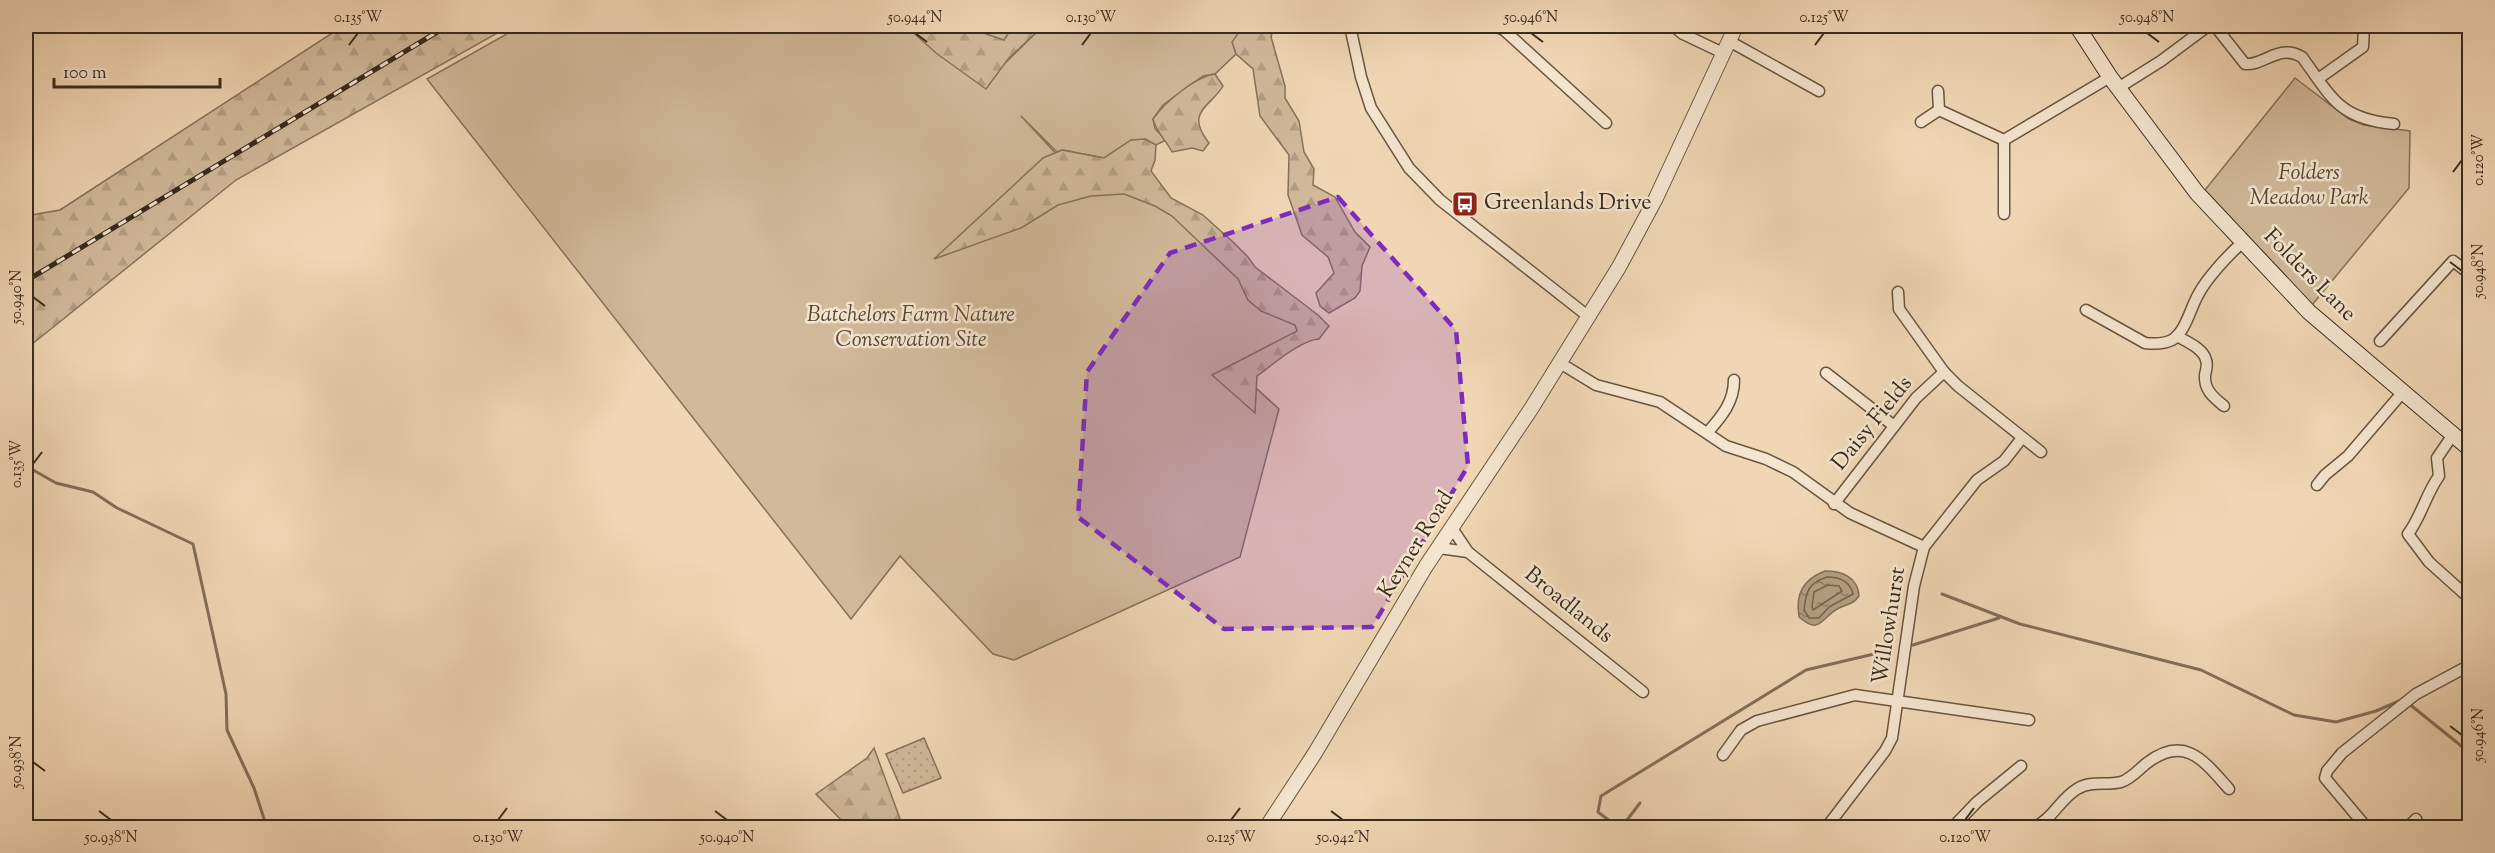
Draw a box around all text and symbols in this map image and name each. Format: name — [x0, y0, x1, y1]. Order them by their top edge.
text: 0.135°W — [334, 8, 382, 29]
text: 50.944°N — [887, 8, 942, 29]
text: 0.130°W — [1066, 8, 1117, 29]
text: 50.946°N — [1503, 8, 1558, 29]
text: 0.125°W — [1799, 8, 1849, 29]
text: 50.948°N — [2119, 8, 2174, 29]
scale bar — [54, 51, 220, 89]
text: 100 m — [63, 61, 107, 87]
text: 0.120°W — [2469, 134, 2490, 186]
park label: Folders Meadow Park — [2249, 158, 2369, 215]
place label: Greenlands Drive — [1484, 188, 1652, 220]
bus stop icon: Greenlands Drive — [1450, 189, 1480, 219]
street label: Folders Lane — [2255, 222, 2363, 330]
text: 50.948°N — [2469, 244, 2490, 299]
text: 50.940°N — [7, 270, 28, 325]
park label: Batchelors Farm Nature Conservation Site — [807, 300, 1015, 357]
street label: Daisy Fields — [1825, 370, 1921, 478]
text: 0.135°W — [7, 440, 28, 488]
street label: Keyner Road — [1371, 485, 1463, 605]
street label: Broadlands — [1517, 560, 1619, 652]
street label: Willowhurst — [1865, 564, 1915, 687]
text: 50.946°N — [2469, 708, 2490, 763]
text: 50.938°N — [7, 736, 28, 789]
text: 50.938°N — [84, 828, 137, 849]
text: 0.130°W — [473, 828, 524, 849]
text: 50.940°N — [699, 828, 754, 849]
text: 0.125°W — [1206, 828, 1256, 849]
text: 50.942°N — [1315, 828, 1370, 849]
text: 0.120°W — [1939, 828, 1991, 849]

